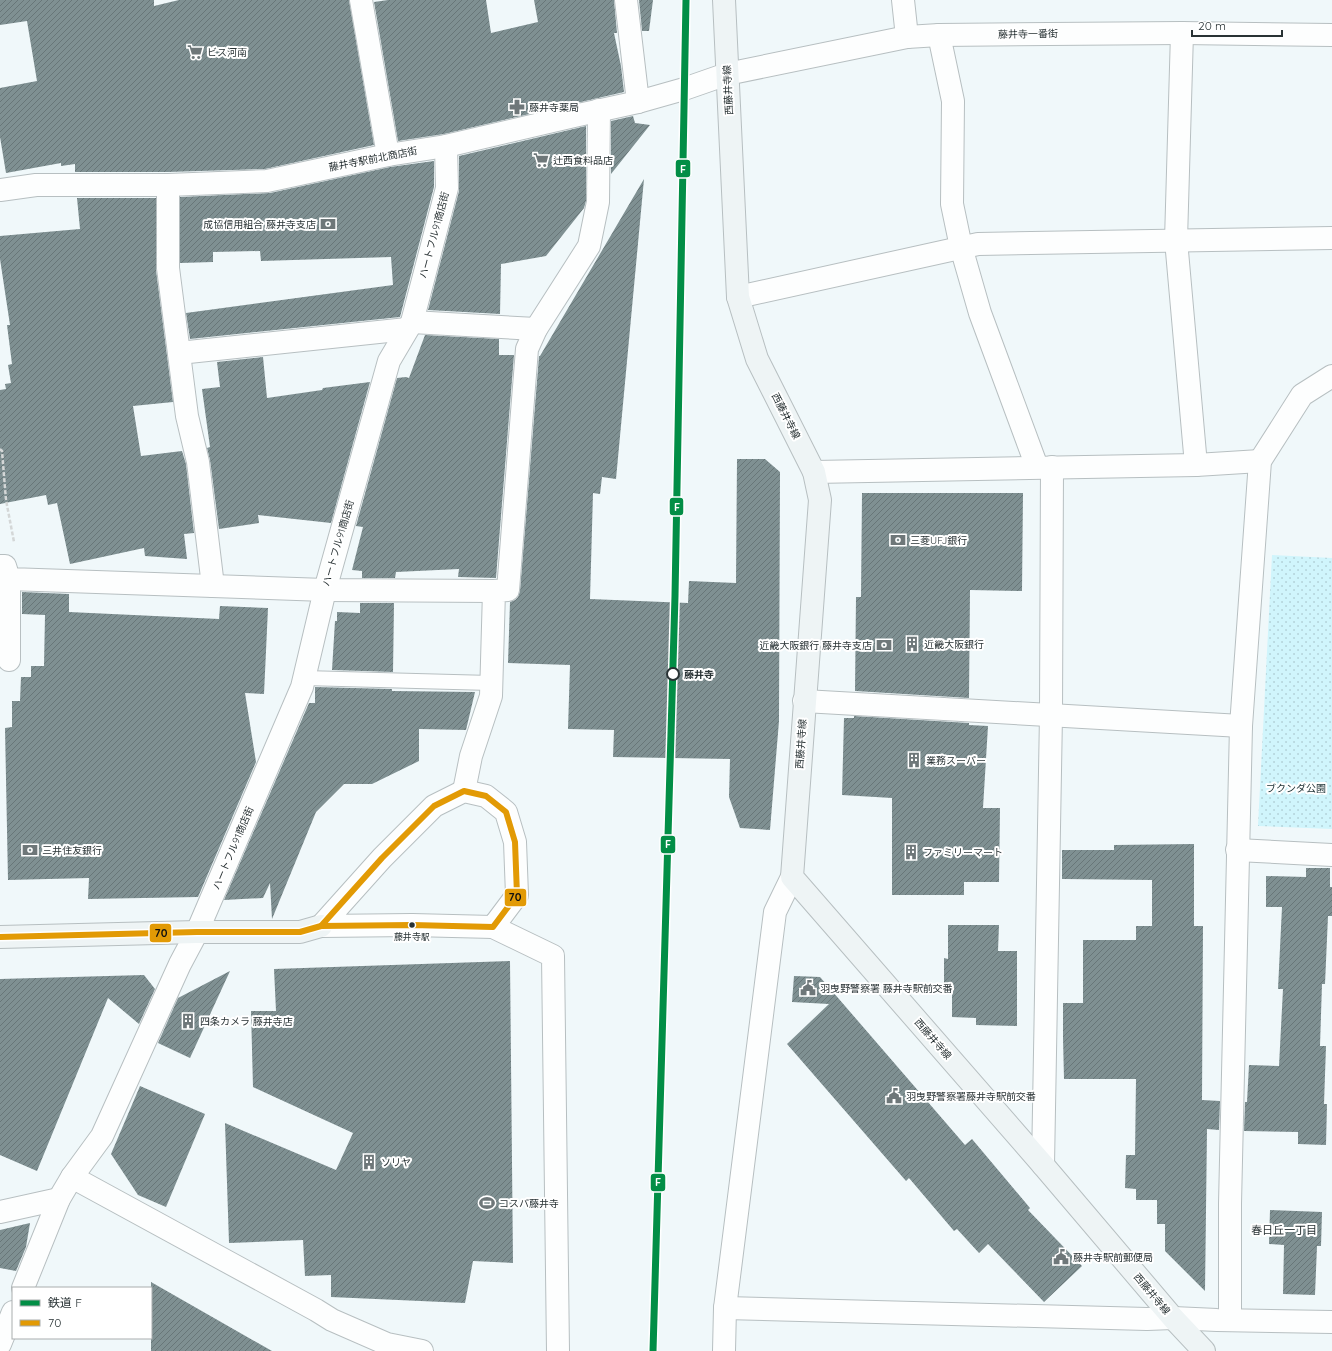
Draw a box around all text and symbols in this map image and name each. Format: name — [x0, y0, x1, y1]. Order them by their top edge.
scale bar — [1192, 12, 1282, 38]
text: 20 m — [1198, 18, 1226, 33]
street label: 藤井寺一番街 — [998, 27, 1058, 41]
supermarket icon: ビス河南 — [186, 43, 204, 61]
place label: ビス河南 — [207, 46, 247, 59]
street label: 西藤井寺線 — [720, 65, 736, 115]
pharmacy icon: 藤井寺薬局 — [508, 98, 526, 116]
place label: 藤井寺薬局 — [529, 101, 579, 114]
street label: 藤井寺駅前北商店街 — [328, 144, 418, 174]
supermarket icon: 辻西食料品店 — [532, 151, 550, 169]
place label: 辻西食料品店 — [553, 154, 613, 167]
line badge: F — [675, 159, 691, 178]
text: F — [680, 162, 686, 176]
street label: ハートフル91商店街 — [416, 190, 452, 280]
bank icon: 成協信用組合 藤井寺支店 — [319, 215, 337, 233]
place label: 成協信用組合 藤井寺支店 — [203, 218, 316, 231]
street label: 西藤井寺線 — [769, 391, 803, 441]
line badge: F — [669, 497, 684, 516]
street label: ハートフル91商店街 — [319, 498, 357, 588]
text: F — [674, 500, 680, 514]
bank icon: 三菱UFJ銀行 — [889, 531, 907, 549]
place label: 三菱UFJ銀行 — [910, 534, 967, 547]
building icon: 近畿大阪銀行 — [903, 635, 921, 653]
bank icon: 近畿大阪銀行 藤井寺支店 — [875, 636, 893, 654]
place label: 近畿大阪銀行 — [924, 638, 984, 651]
place label: 近畿大阪銀行 藤井寺支店 — [759, 639, 872, 652]
marker: 藤井寺 — [666, 667, 680, 681]
place label: 藤井寺 — [684, 668, 714, 681]
street label: 西藤井寺線 — [793, 719, 809, 769]
building icon: 業務スーパー — [905, 751, 923, 769]
place label: 業務スーパー — [926, 754, 986, 767]
park label: ブクンダ公園 — [1266, 782, 1326, 795]
street label: ハートフル91商店街 — [210, 804, 256, 892]
line badge: F — [660, 835, 676, 854]
text: F — [665, 837, 671, 851]
bank icon: 三井住友銀行 — [21, 841, 39, 859]
building icon: ファミリーマート — [902, 843, 920, 861]
place label: 三井住友銀行 — [42, 844, 102, 857]
place label: ファミリーマート — [923, 846, 1003, 859]
line badge: 70 — [504, 888, 527, 907]
text: 70 — [509, 890, 522, 904]
marker: 藤井寺駅 — [407, 920, 417, 930]
line badge: 70 — [149, 923, 172, 943]
text: 70 — [155, 926, 168, 940]
place label: 藤井寺駅 — [394, 931, 430, 942]
public building icon: 羽曳野警察署 藤井寺駅前交番 — [799, 979, 817, 997]
place label: 羽曳野警察署 藤井寺駅前交番 — [820, 982, 953, 995]
building icon: 四条カメラ 藤井寺店 — [179, 1012, 197, 1030]
place label: 四条カメラ 藤井寺店 — [200, 1015, 293, 1028]
street label: 西藤井寺線 — [912, 1016, 954, 1062]
public building icon: 羽曳野警察署藤井寺駅前交番 — [885, 1087, 903, 1105]
place label: 羽曳野警察署藤井寺駅前交番 — [906, 1090, 1036, 1103]
building icon: ソリヤ — [360, 1153, 378, 1171]
place label: ソリヤ — [381, 1156, 411, 1169]
line badge: F — [650, 1173, 666, 1192]
text: F — [655, 1175, 661, 1189]
sports icon: コスパ藤井寺 — [478, 1194, 496, 1212]
place label: コスパ藤井寺 — [499, 1197, 559, 1210]
district label: 春日丘一丁目 — [1251, 1223, 1317, 1237]
public building icon: 藤井寺駅前郵便局 — [1052, 1248, 1070, 1266]
place label: 藤井寺駅前郵便局 — [1073, 1251, 1153, 1264]
street label: 西藤井寺線 — [1131, 1271, 1173, 1317]
legend — [12, 1287, 152, 1339]
text: 鉄道 F — [48, 1295, 82, 1310]
text: 70 — [48, 1315, 61, 1330]

